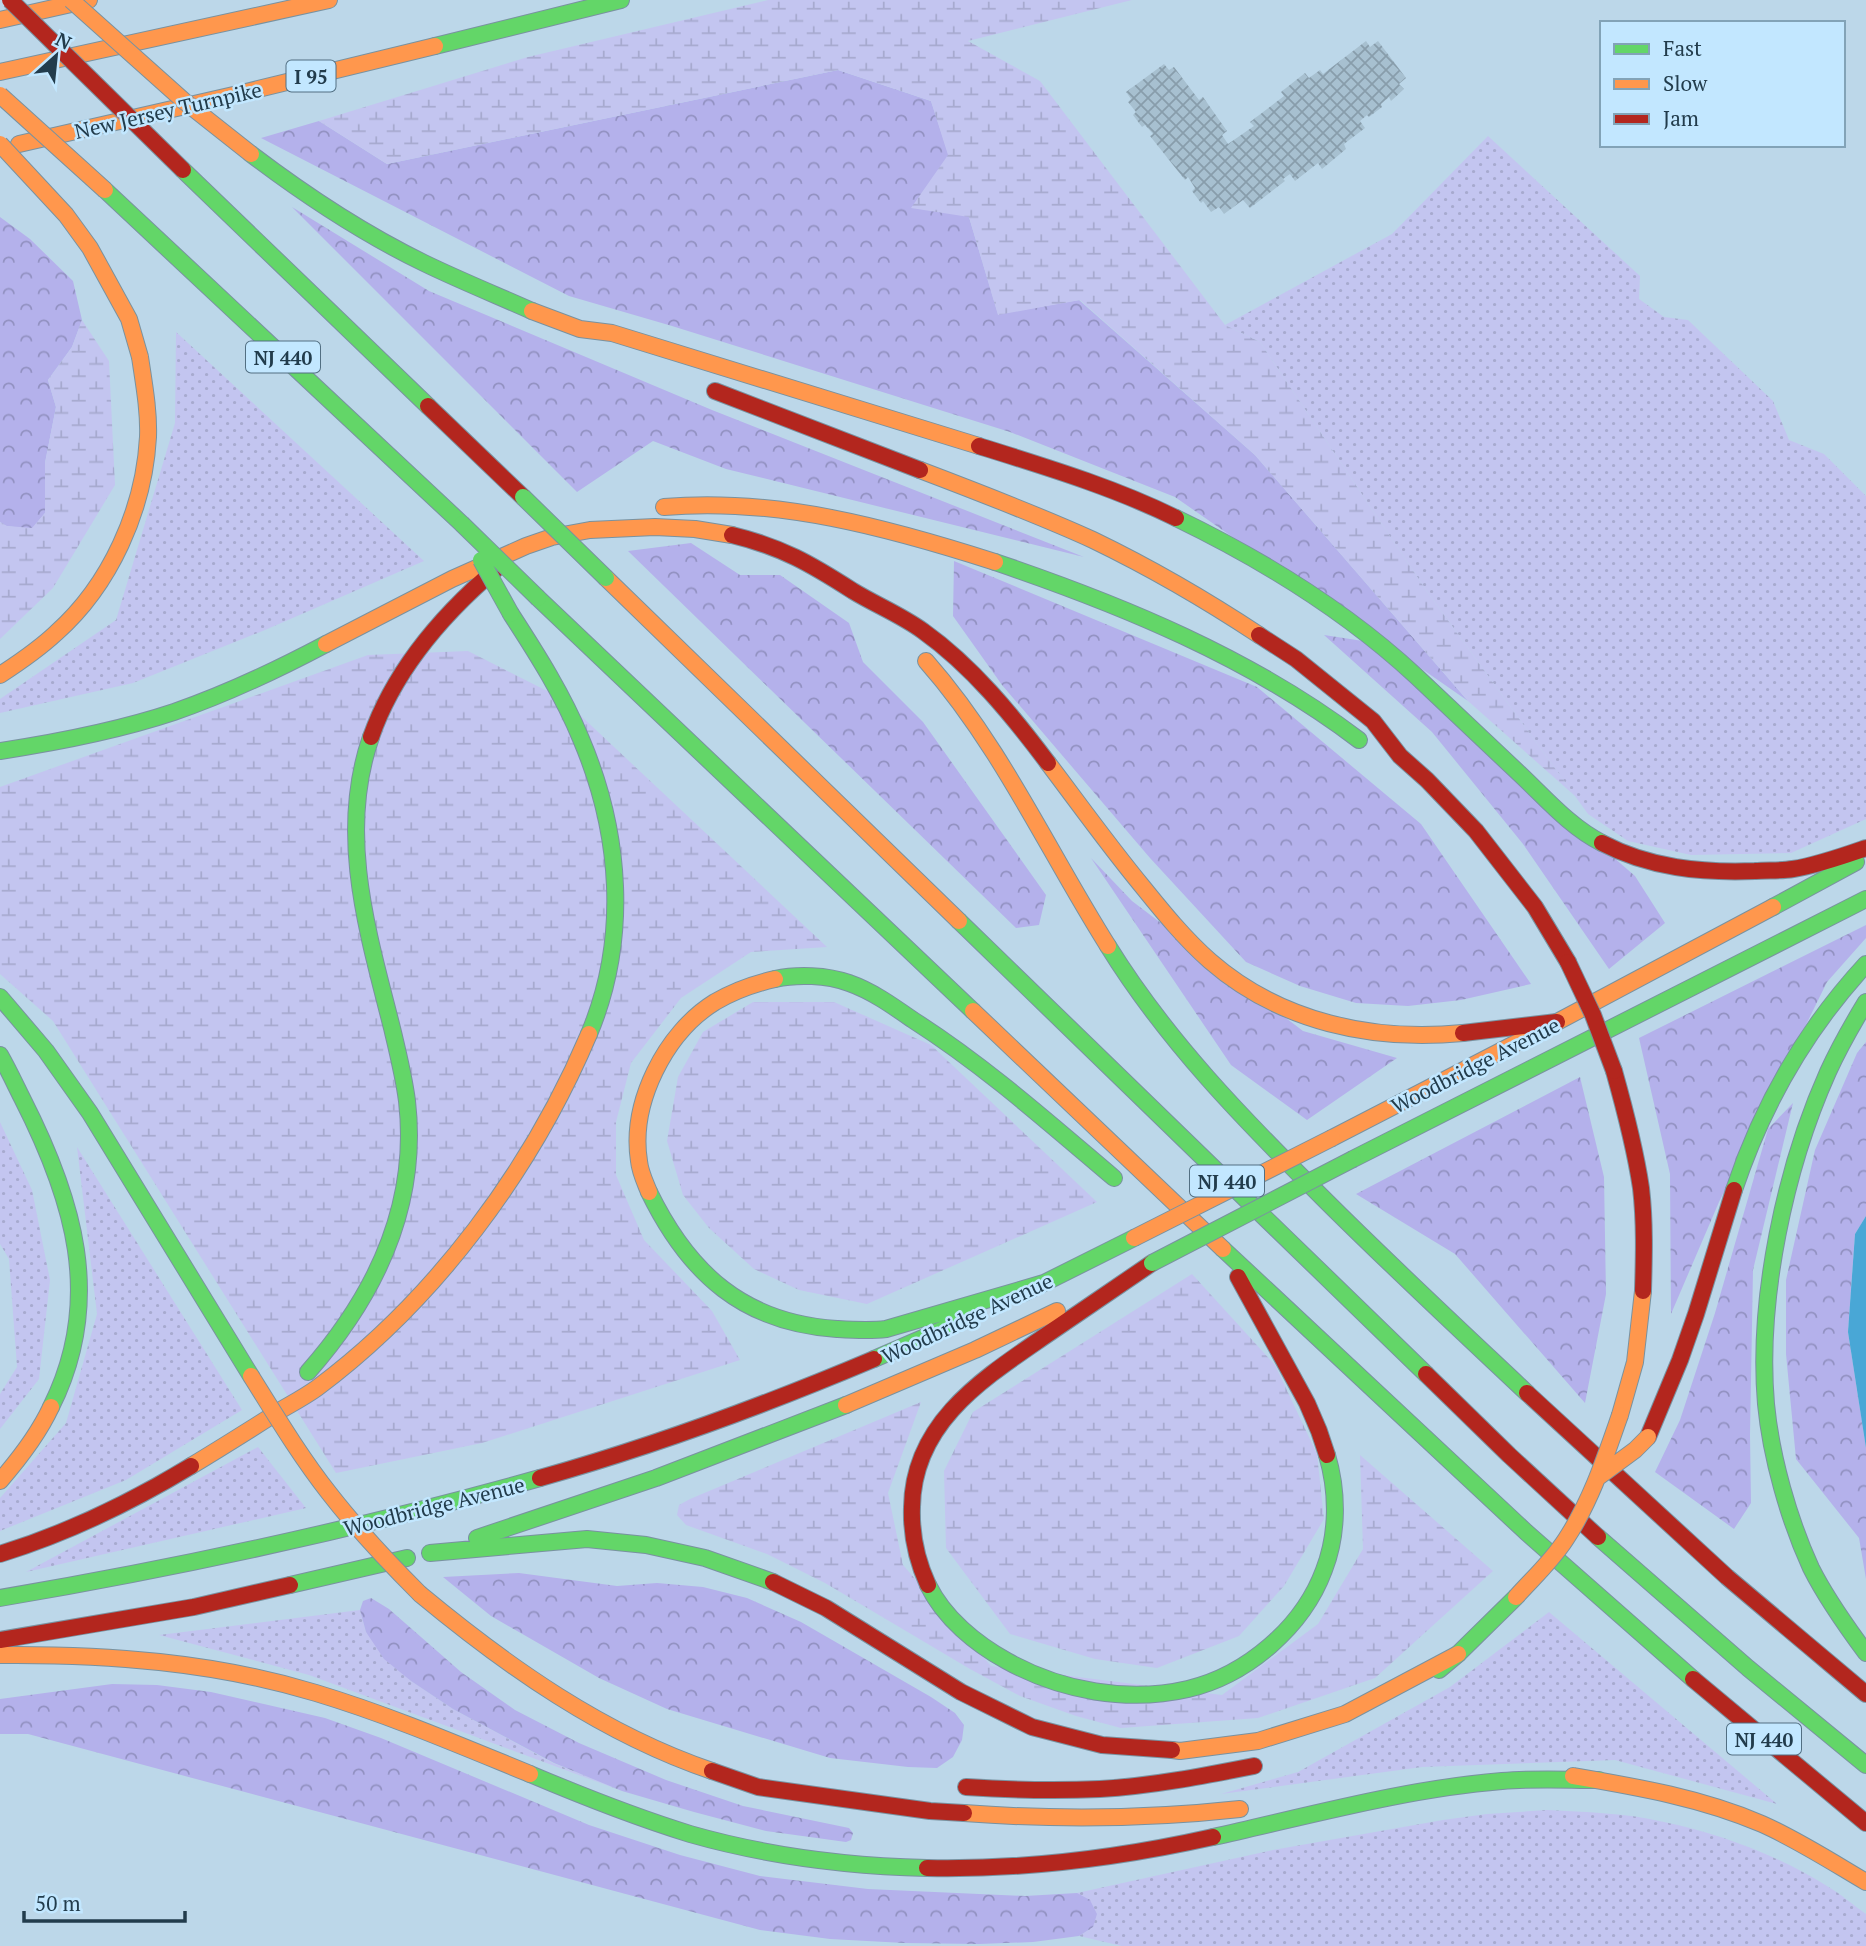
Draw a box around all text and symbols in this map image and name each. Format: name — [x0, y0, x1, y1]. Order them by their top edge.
north arrow — [21, 21, 91, 91]
legend — [1600, 21, 1845, 147]
text: N — [52, 26, 77, 55]
text: Fast — [1663, 34, 1702, 62]
road number: I 95 — [286, 60, 336, 92]
text: Slow — [1663, 69, 1708, 97]
street label: New Jersey Turnpike — [72, 75, 264, 145]
text: Jam — [1663, 104, 1699, 132]
road number: NJ 440 — [246, 342, 320, 372]
street label: Woodbridge Avenue — [1386, 1010, 1564, 1120]
road number: NJ 440 — [1190, 1166, 1264, 1196]
street label: Woodbridge Avenue — [877, 1266, 1057, 1370]
street label: Woodbridge Avenue — [341, 1470, 527, 1542]
road number: NJ 440 — [1727, 1723, 1801, 1754]
scale bar — [24, 1880, 186, 1924]
text: 50 m — [35, 1889, 81, 1917]

